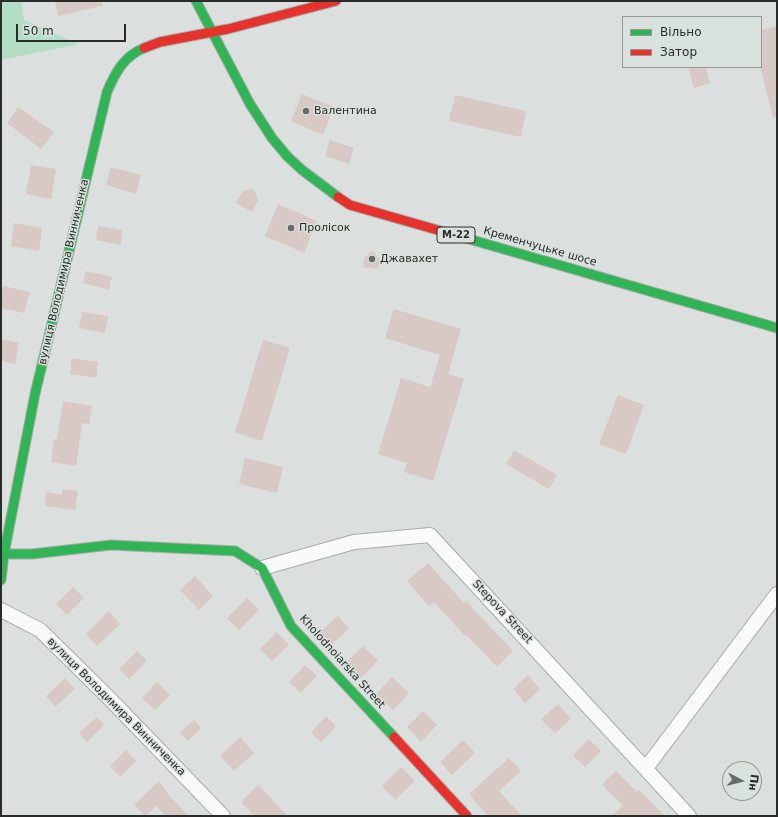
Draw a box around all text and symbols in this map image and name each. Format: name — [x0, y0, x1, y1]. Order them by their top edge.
scale bar — [18, 16, 128, 42]
legend — [622, 16, 762, 68]
text: 50 m — [23, 24, 54, 38]
text: Вільно — [660, 25, 702, 39]
text: Затор — [660, 45, 697, 59]
place label: Валентина — [314, 104, 377, 118]
marker: Валентина — [301, 106, 311, 116]
street label: вулиця Володимира Винниченка — [36, 178, 92, 366]
place label: Пролісок — [299, 221, 350, 235]
marker: Пролісок — [286, 223, 296, 233]
street label: Кременчуцьке шосе — [482, 224, 598, 270]
road number: М-22 — [437, 227, 475, 243]
place label: Джавахет — [380, 252, 438, 266]
marker: Джавахет — [367, 254, 377, 264]
street label: Stepova Street — [469, 578, 535, 646]
street label: Kholodnoiarska Street — [297, 613, 387, 711]
street label: вулиця Володимира Винниченка — [44, 635, 188, 779]
north arrow — [722, 761, 762, 801]
text: Пн — [746, 773, 761, 792]

